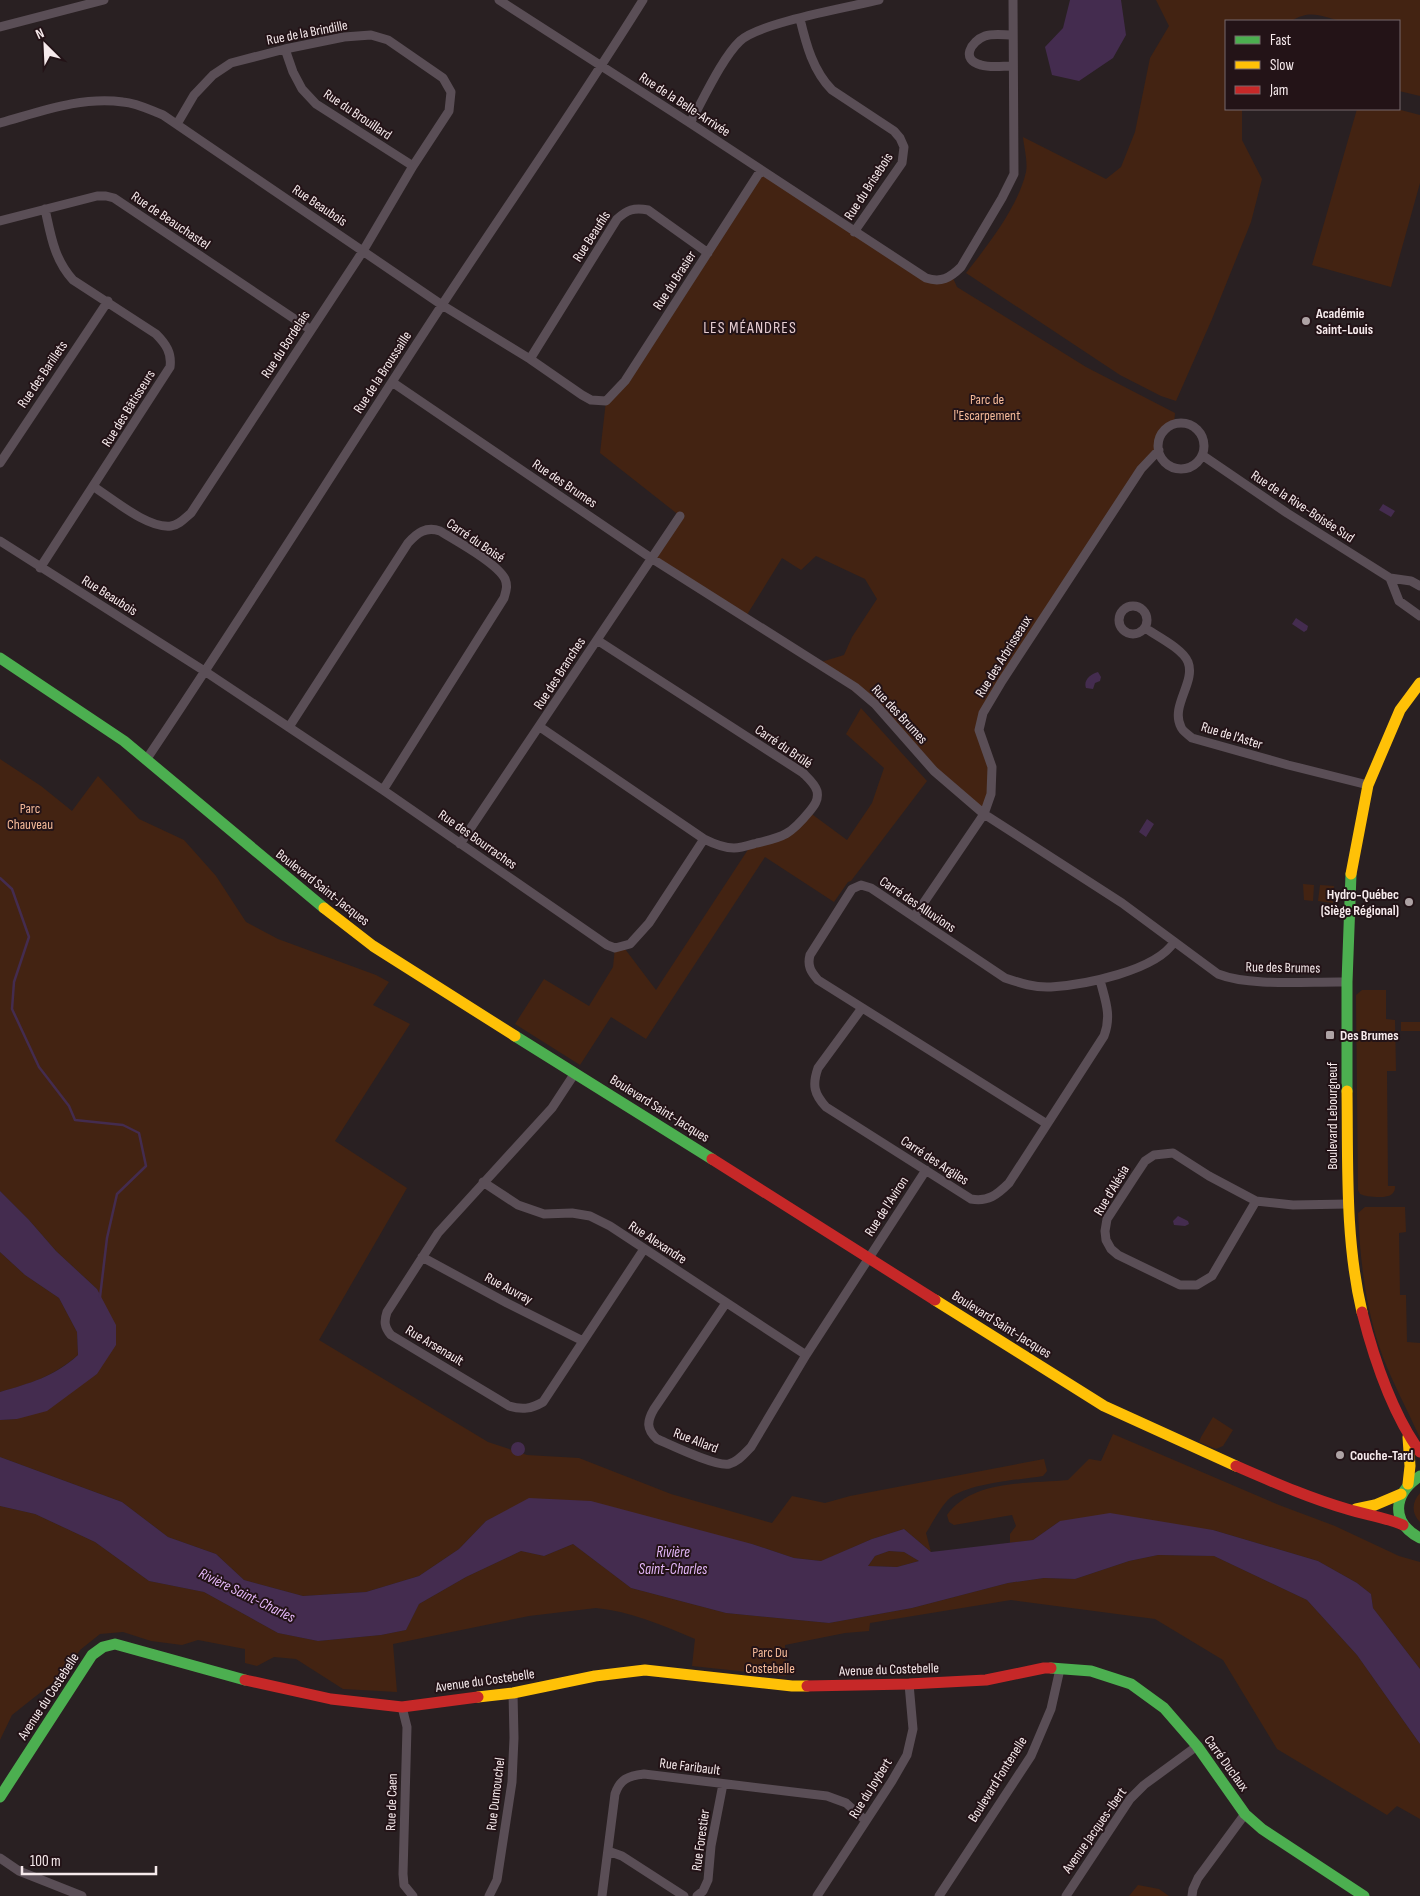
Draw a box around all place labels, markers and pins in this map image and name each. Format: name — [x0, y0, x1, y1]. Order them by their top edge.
place label: Académie Saint-Louis — [1315, 305, 1373, 338]
marker: Académie Saint-Louis — [1300, 315, 1312, 327]
place label: Hydro-Québec (Siège Régional) — [1321, 886, 1399, 919]
marker: Hydro-Québec (Siège Régional) — [1403, 896, 1415, 908]
place label: Des Brumes — [1340, 1027, 1399, 1044]
marker: Des Brumes — [1324, 1029, 1336, 1041]
place label: Couche-Tard — [1350, 1447, 1413, 1464]
marker: Couche-Tard — [1334, 1449, 1346, 1461]

